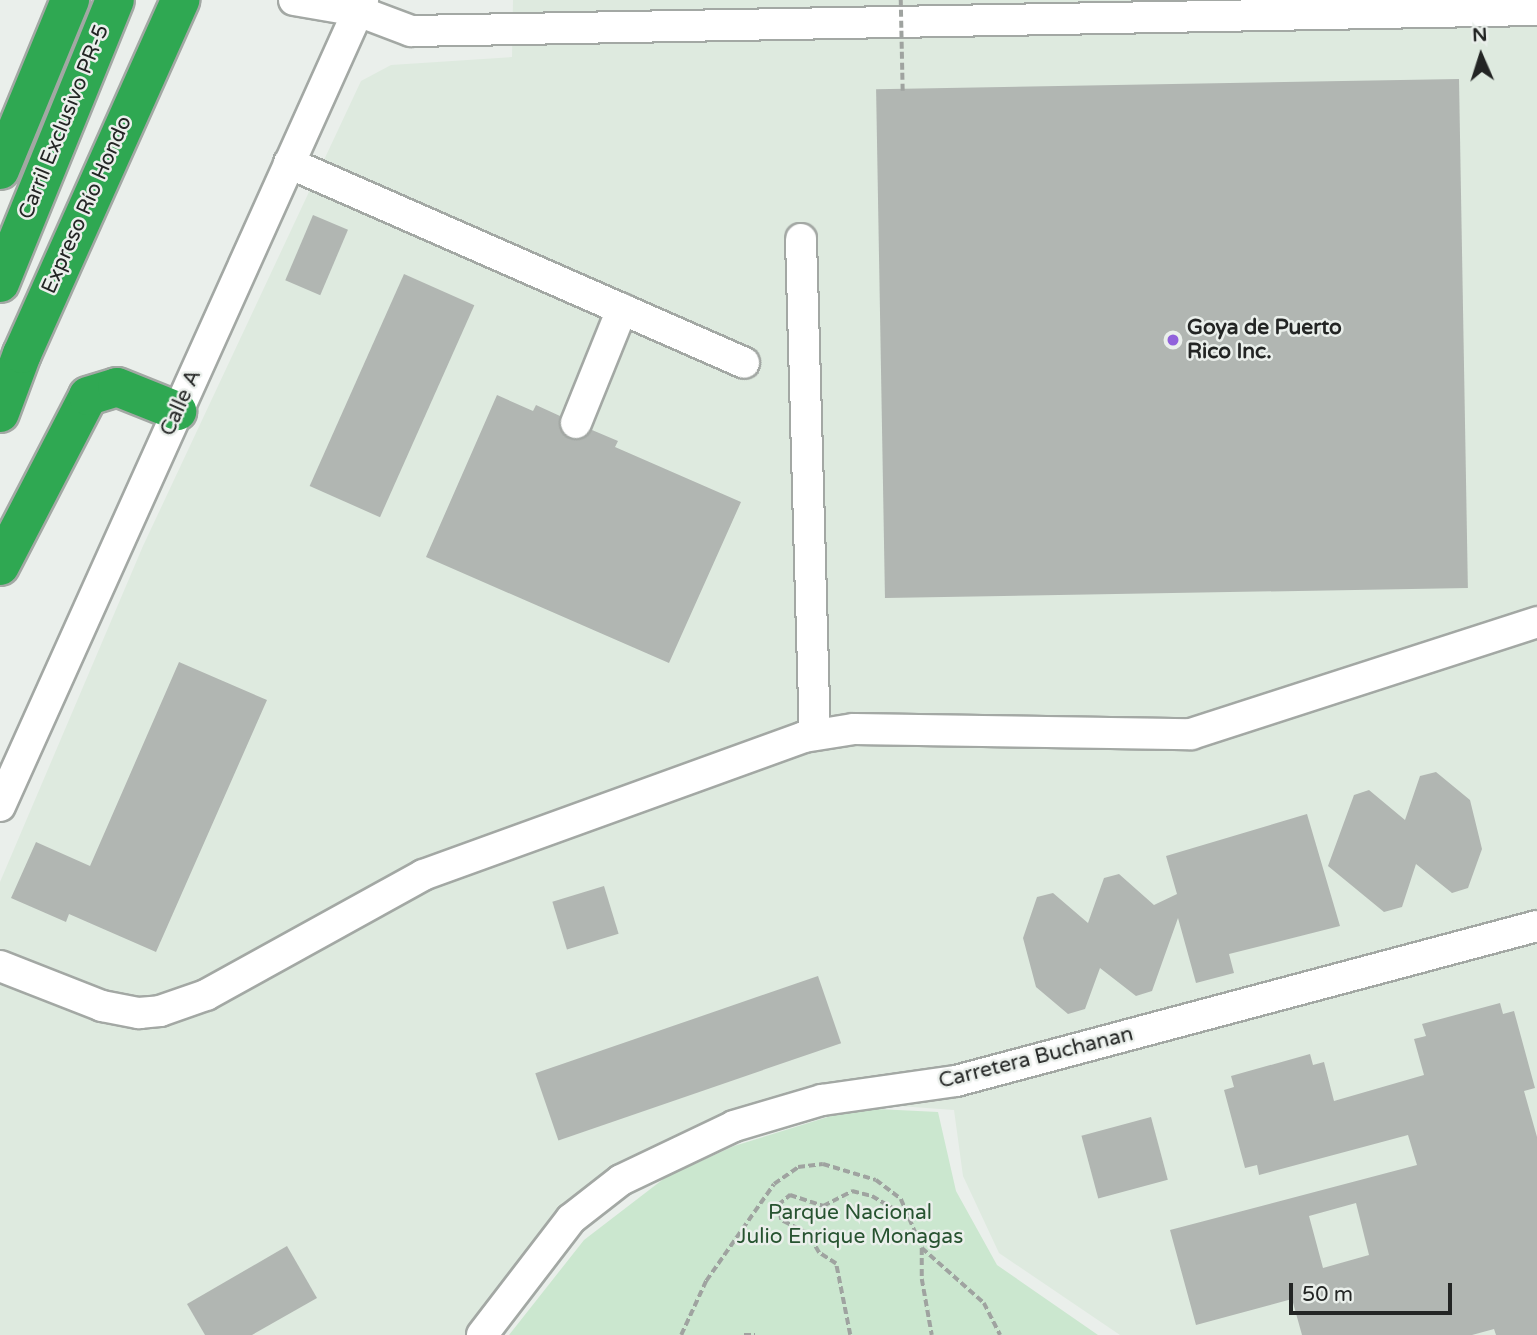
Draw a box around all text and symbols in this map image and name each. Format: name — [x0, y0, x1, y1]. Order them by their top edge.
street label: Carril Exclusivo PR-5 — [13, 21, 115, 223]
north arrow — [1446, 21, 1516, 91]
text: N — [1472, 24, 1488, 46]
street label: Expreso Río Hondo — [37, 112, 137, 298]
place label: Goya de Puerto Rico Inc. — [1187, 315, 1342, 365]
marker: Goya de Puerto Rico Inc. — [1165, 332, 1181, 348]
street label: Calle A — [155, 366, 207, 440]
street label: Carretera Buchanan — [936, 1022, 1136, 1094]
park label: Parque Nacional Julio Enrique Monagas — [737, 1200, 963, 1250]
scale bar — [1292, 1268, 1455, 1312]
text: 50 m — [1302, 1282, 1353, 1307]

